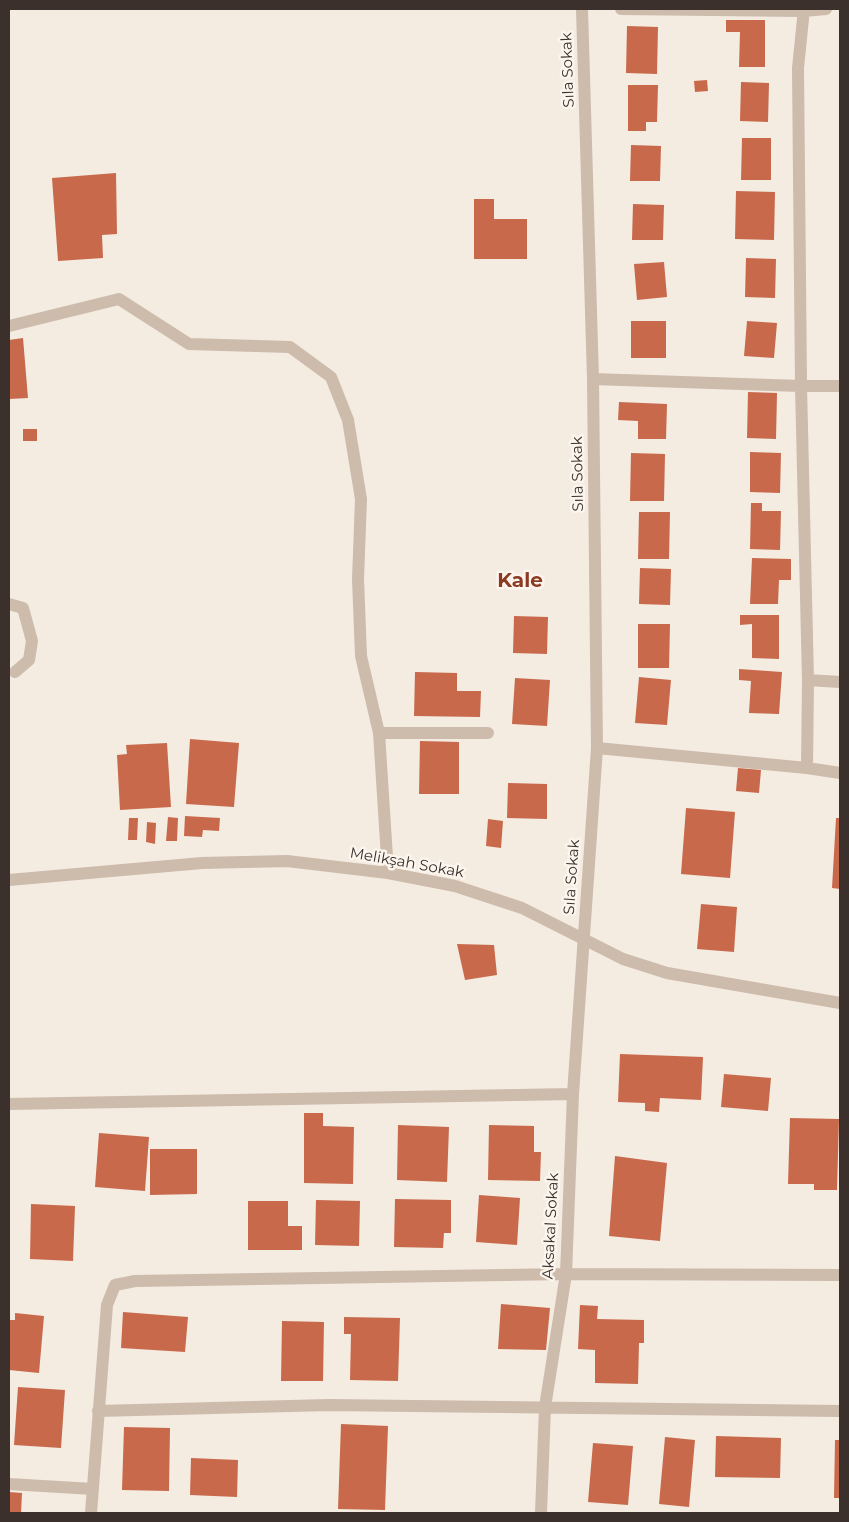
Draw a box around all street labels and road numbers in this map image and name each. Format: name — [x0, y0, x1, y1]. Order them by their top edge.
street label: Sıla Sokak — [558, 32, 578, 108]
street label: Sıla Sokak — [568, 436, 588, 512]
street label: Sıla Sokak — [560, 839, 584, 915]
street label: Melikşah Sokak — [348, 844, 466, 882]
street label: Aksakal Sokak — [539, 1172, 563, 1280]

